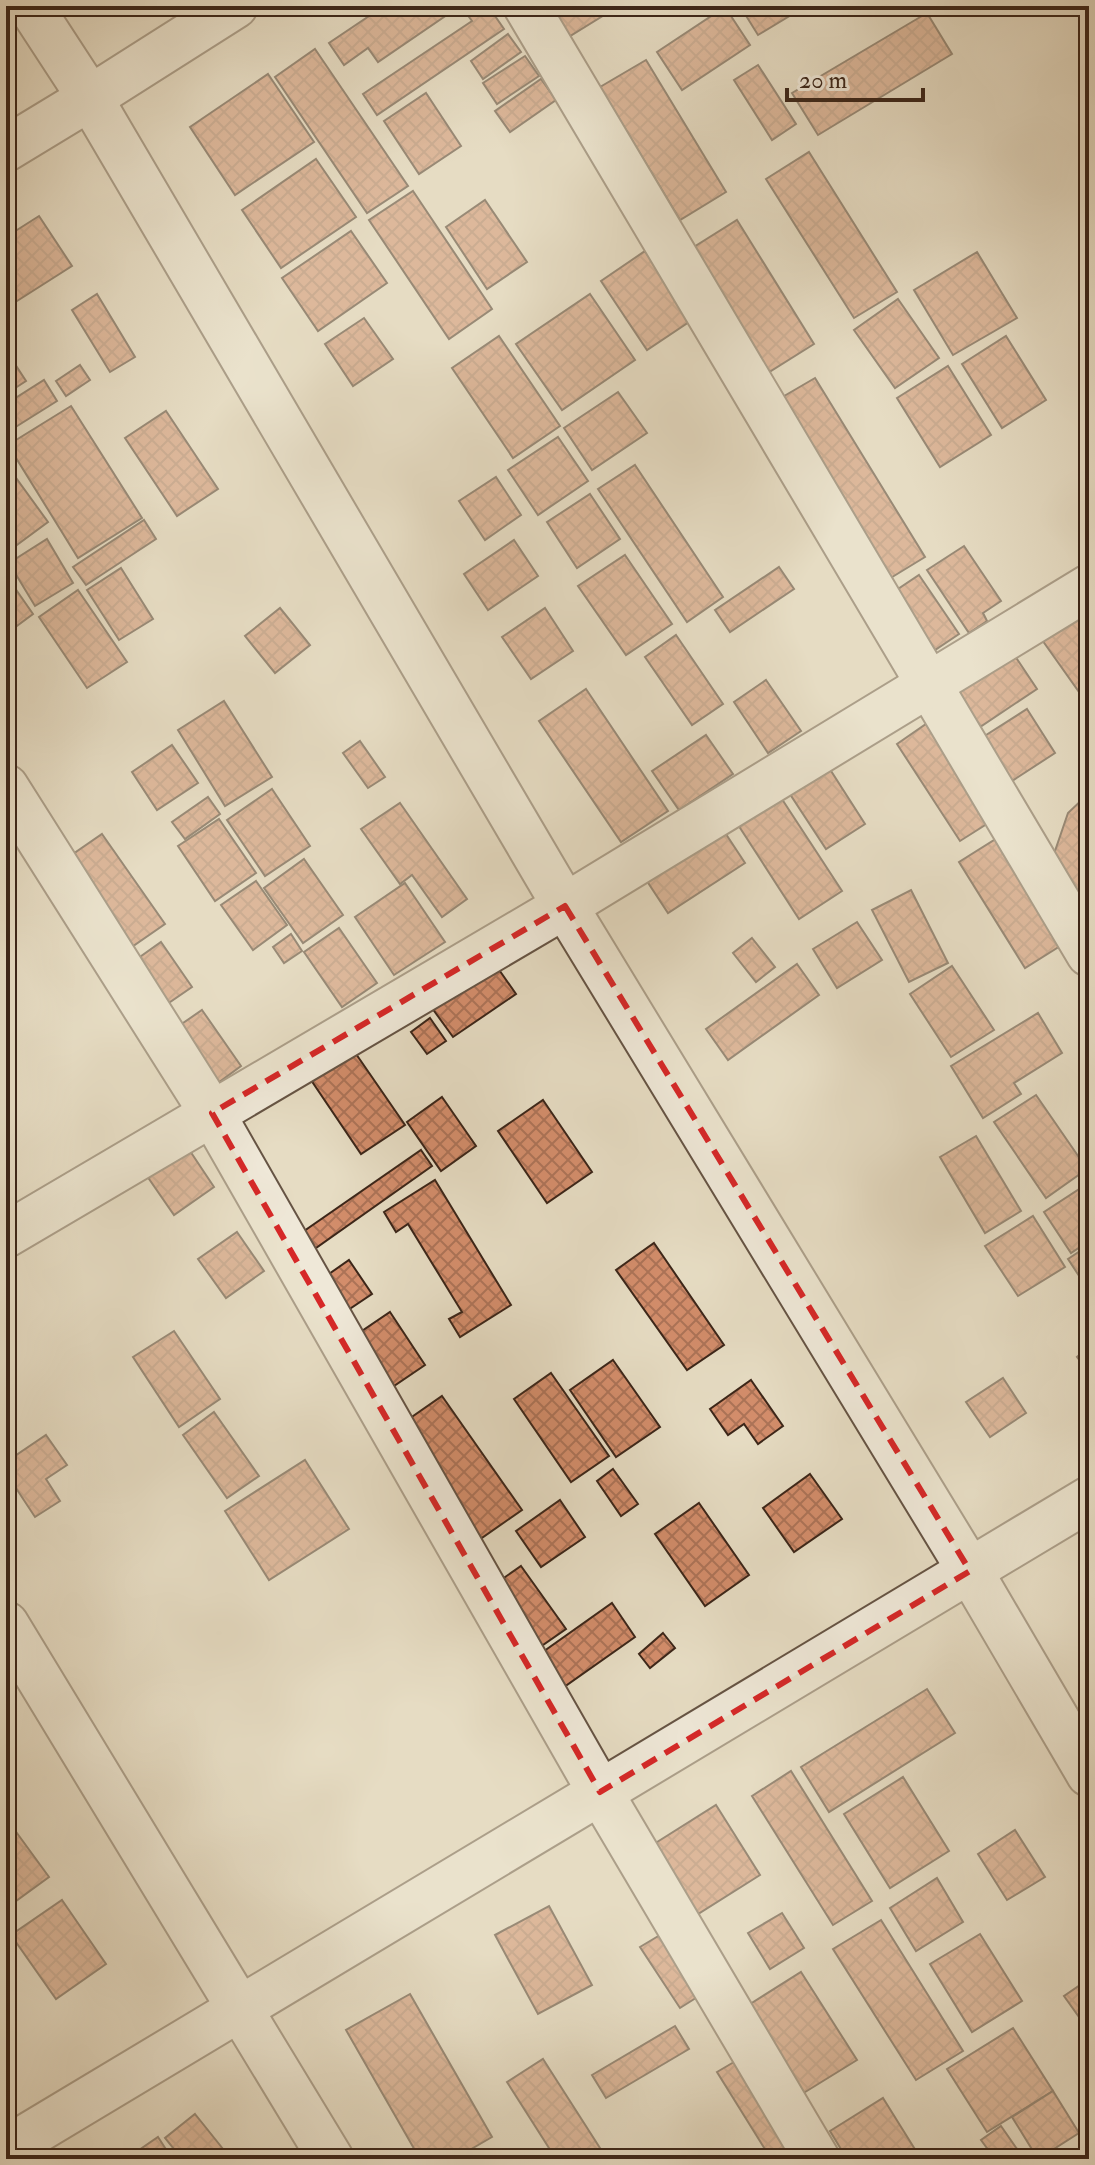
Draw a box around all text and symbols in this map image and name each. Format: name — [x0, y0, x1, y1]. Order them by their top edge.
scale bar — [787, 52, 923, 102]
text: 20 m — [799, 65, 848, 96]

